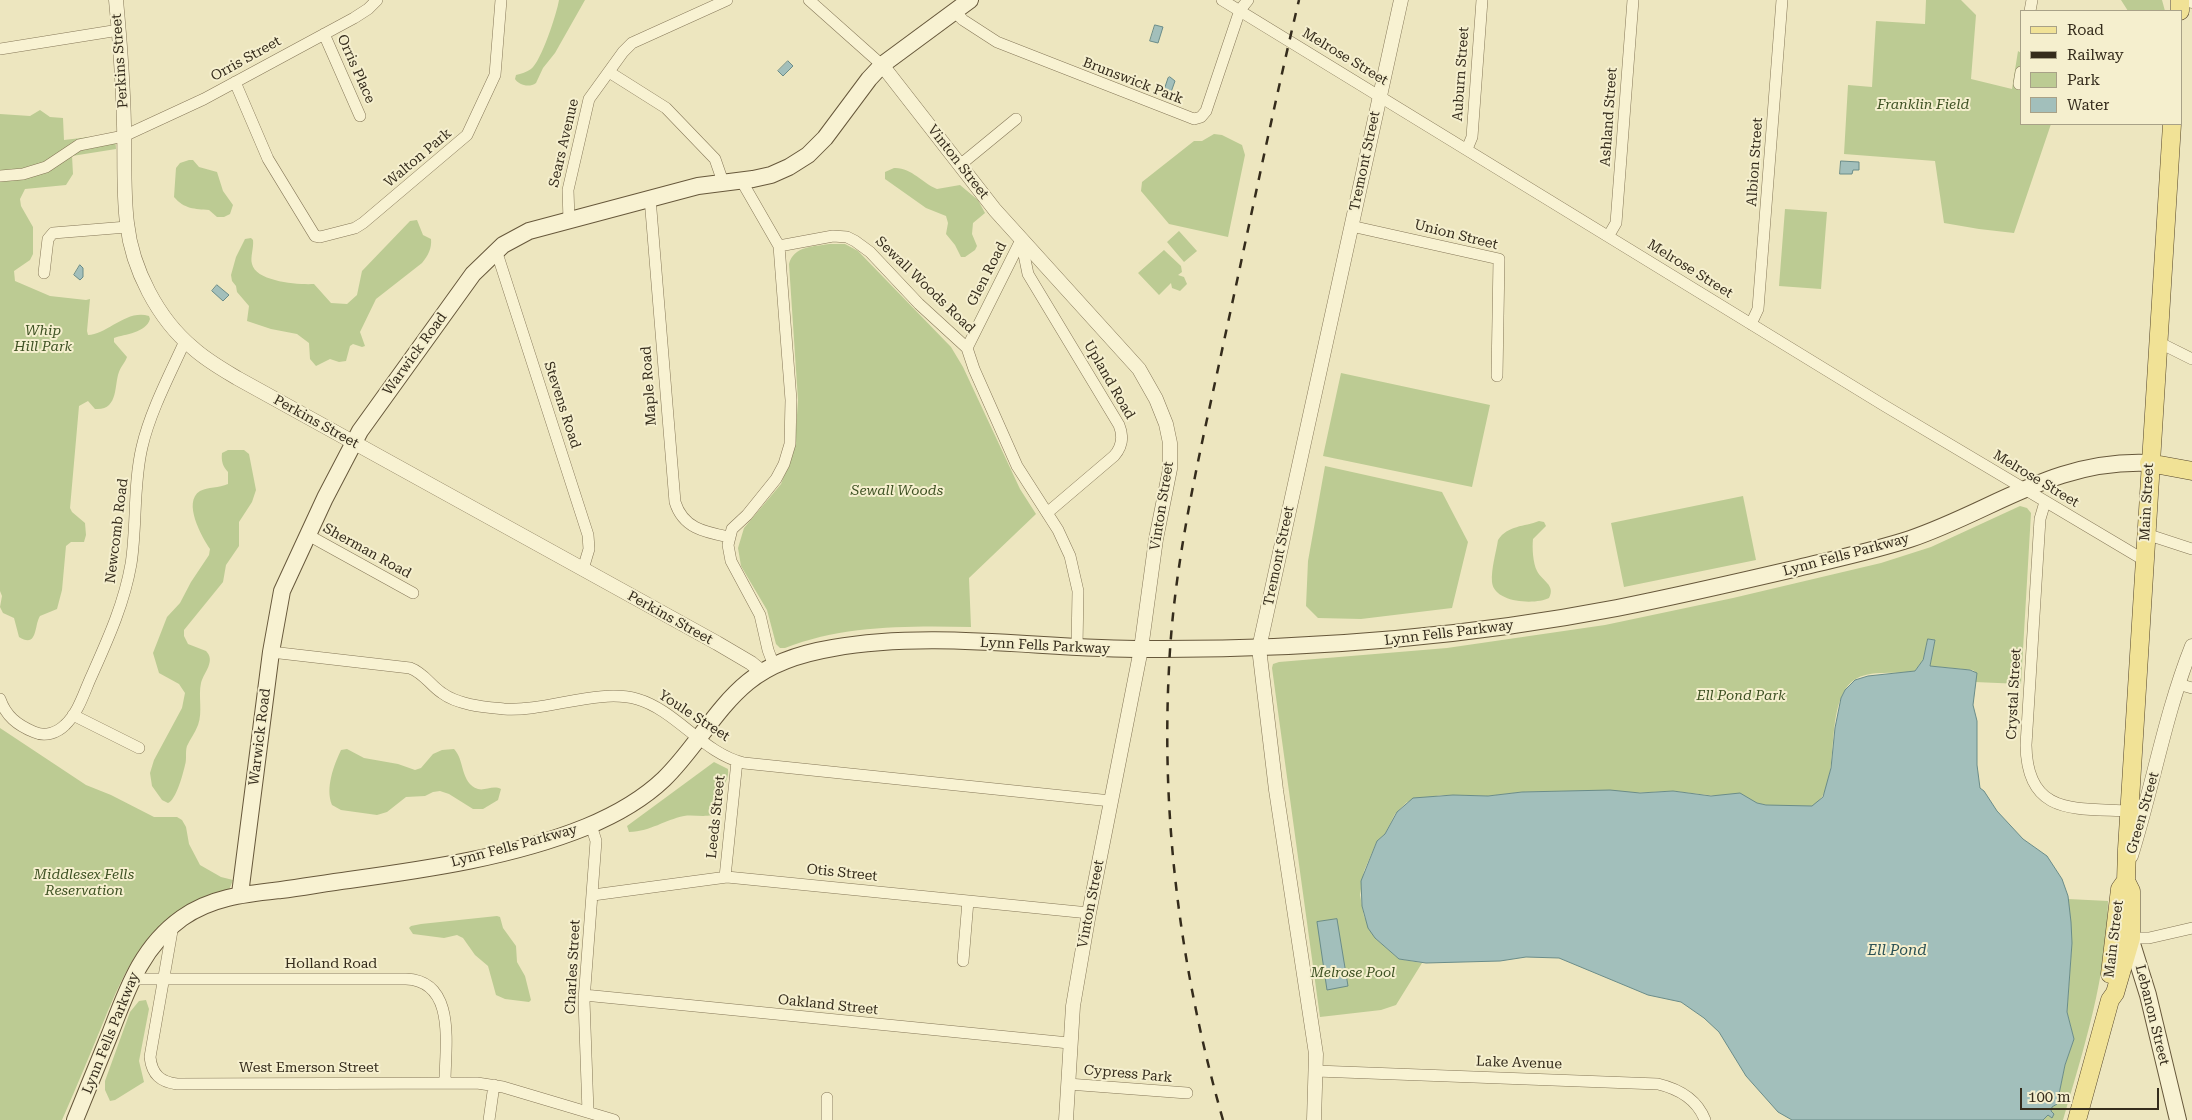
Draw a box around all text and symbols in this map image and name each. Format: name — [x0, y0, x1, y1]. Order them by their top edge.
legend — [2020, 10, 2182, 125]
street label: Perkins Street — [108, 13, 132, 109]
text: Road — [2067, 21, 2104, 39]
street label: Melrose Street — [1299, 25, 1391, 89]
street label: Auburn Street — [1449, 26, 1473, 122]
street label: Orris Place — [333, 32, 379, 106]
street label: Orris Street — [208, 33, 284, 85]
text: Railway — [2067, 46, 2124, 64]
street label: Brunswick Park — [1080, 54, 1186, 108]
street label: Ashland Street — [1597, 67, 1621, 167]
text: Park — [2067, 71, 2100, 89]
text: Water — [2067, 96, 2109, 114]
street label: Sears Avenue — [546, 97, 582, 189]
park label: Franklin Field — [1877, 97, 1969, 113]
street label: Tremont Street — [1346, 109, 1384, 213]
street label: Albion Street — [1744, 117, 1766, 207]
street label: Vinton Street — [924, 121, 992, 203]
street label: Walton Park — [381, 125, 455, 191]
street label: Union Street — [1412, 216, 1500, 254]
street label: Sewall Woods Road — [872, 233, 978, 337]
street label: Melrose Street — [1644, 236, 1736, 302]
street label: Glen Road — [964, 239, 1010, 309]
street label: Warwick Road — [379, 309, 451, 399]
park label: Whip Hill Park — [14, 323, 72, 356]
street label: Upland Road — [1080, 338, 1138, 422]
street label: Maple Road — [638, 346, 660, 426]
street label: Stevens Road — [540, 359, 584, 451]
street label: Perkins Street — [270, 392, 362, 452]
street label: Melrose Street — [1990, 447, 2082, 511]
street label: Vinton Street — [1147, 460, 1177, 552]
street label: Main Street — [2137, 463, 2157, 541]
street label: Newcomb Road — [102, 477, 132, 585]
park label: Sewall Woods — [851, 483, 943, 499]
street label: Tremont Street — [1260, 504, 1298, 608]
street label: Sherman Road — [320, 520, 414, 582]
street label: Lynn Fells Parkway — [1781, 530, 1911, 580]
street label: Perkins Street — [624, 588, 716, 648]
street label: Lynn Fells Parkway — [1383, 617, 1515, 649]
street label: Lynn Fells Parkway — [980, 634, 1110, 658]
street label: Crystal Street — [2003, 648, 2025, 740]
street label: Warwick Road — [246, 687, 274, 787]
street label: Youle Street — [655, 687, 733, 745]
park label: Ell Pond Park — [1696, 688, 1786, 704]
street label: Green Street — [2123, 770, 2163, 856]
street label: Leeds Street — [703, 775, 729, 859]
street label: Lynn Fells Parkway — [449, 821, 579, 871]
street label: Vinton Street — [1074, 858, 1108, 950]
street label: Otis Street — [806, 861, 878, 885]
park label: Middlesex Fells Reservation — [34, 867, 134, 900]
street label: Main Street — [2101, 899, 2127, 979]
street label: Charles Street — [562, 919, 584, 1015]
water label: Ell Pond — [1867, 942, 1927, 960]
street label: Holland Road — [285, 956, 377, 972]
street label: Lebanon Street — [2131, 963, 2173, 1067]
park label: Melrose Pool — [1311, 965, 1395, 981]
street label: Lynn Fells Parkway — [79, 970, 143, 1096]
street label: Oakland Street — [777, 991, 879, 1019]
street label: Lake Avenue — [1476, 1053, 1562, 1073]
street label: West Emerson Street — [239, 1060, 379, 1076]
street label: Cypress Park — [1083, 1062, 1173, 1086]
scale bar — [2022, 1078, 2161, 1110]
text: 100 m — [2028, 1088, 2071, 1106]

